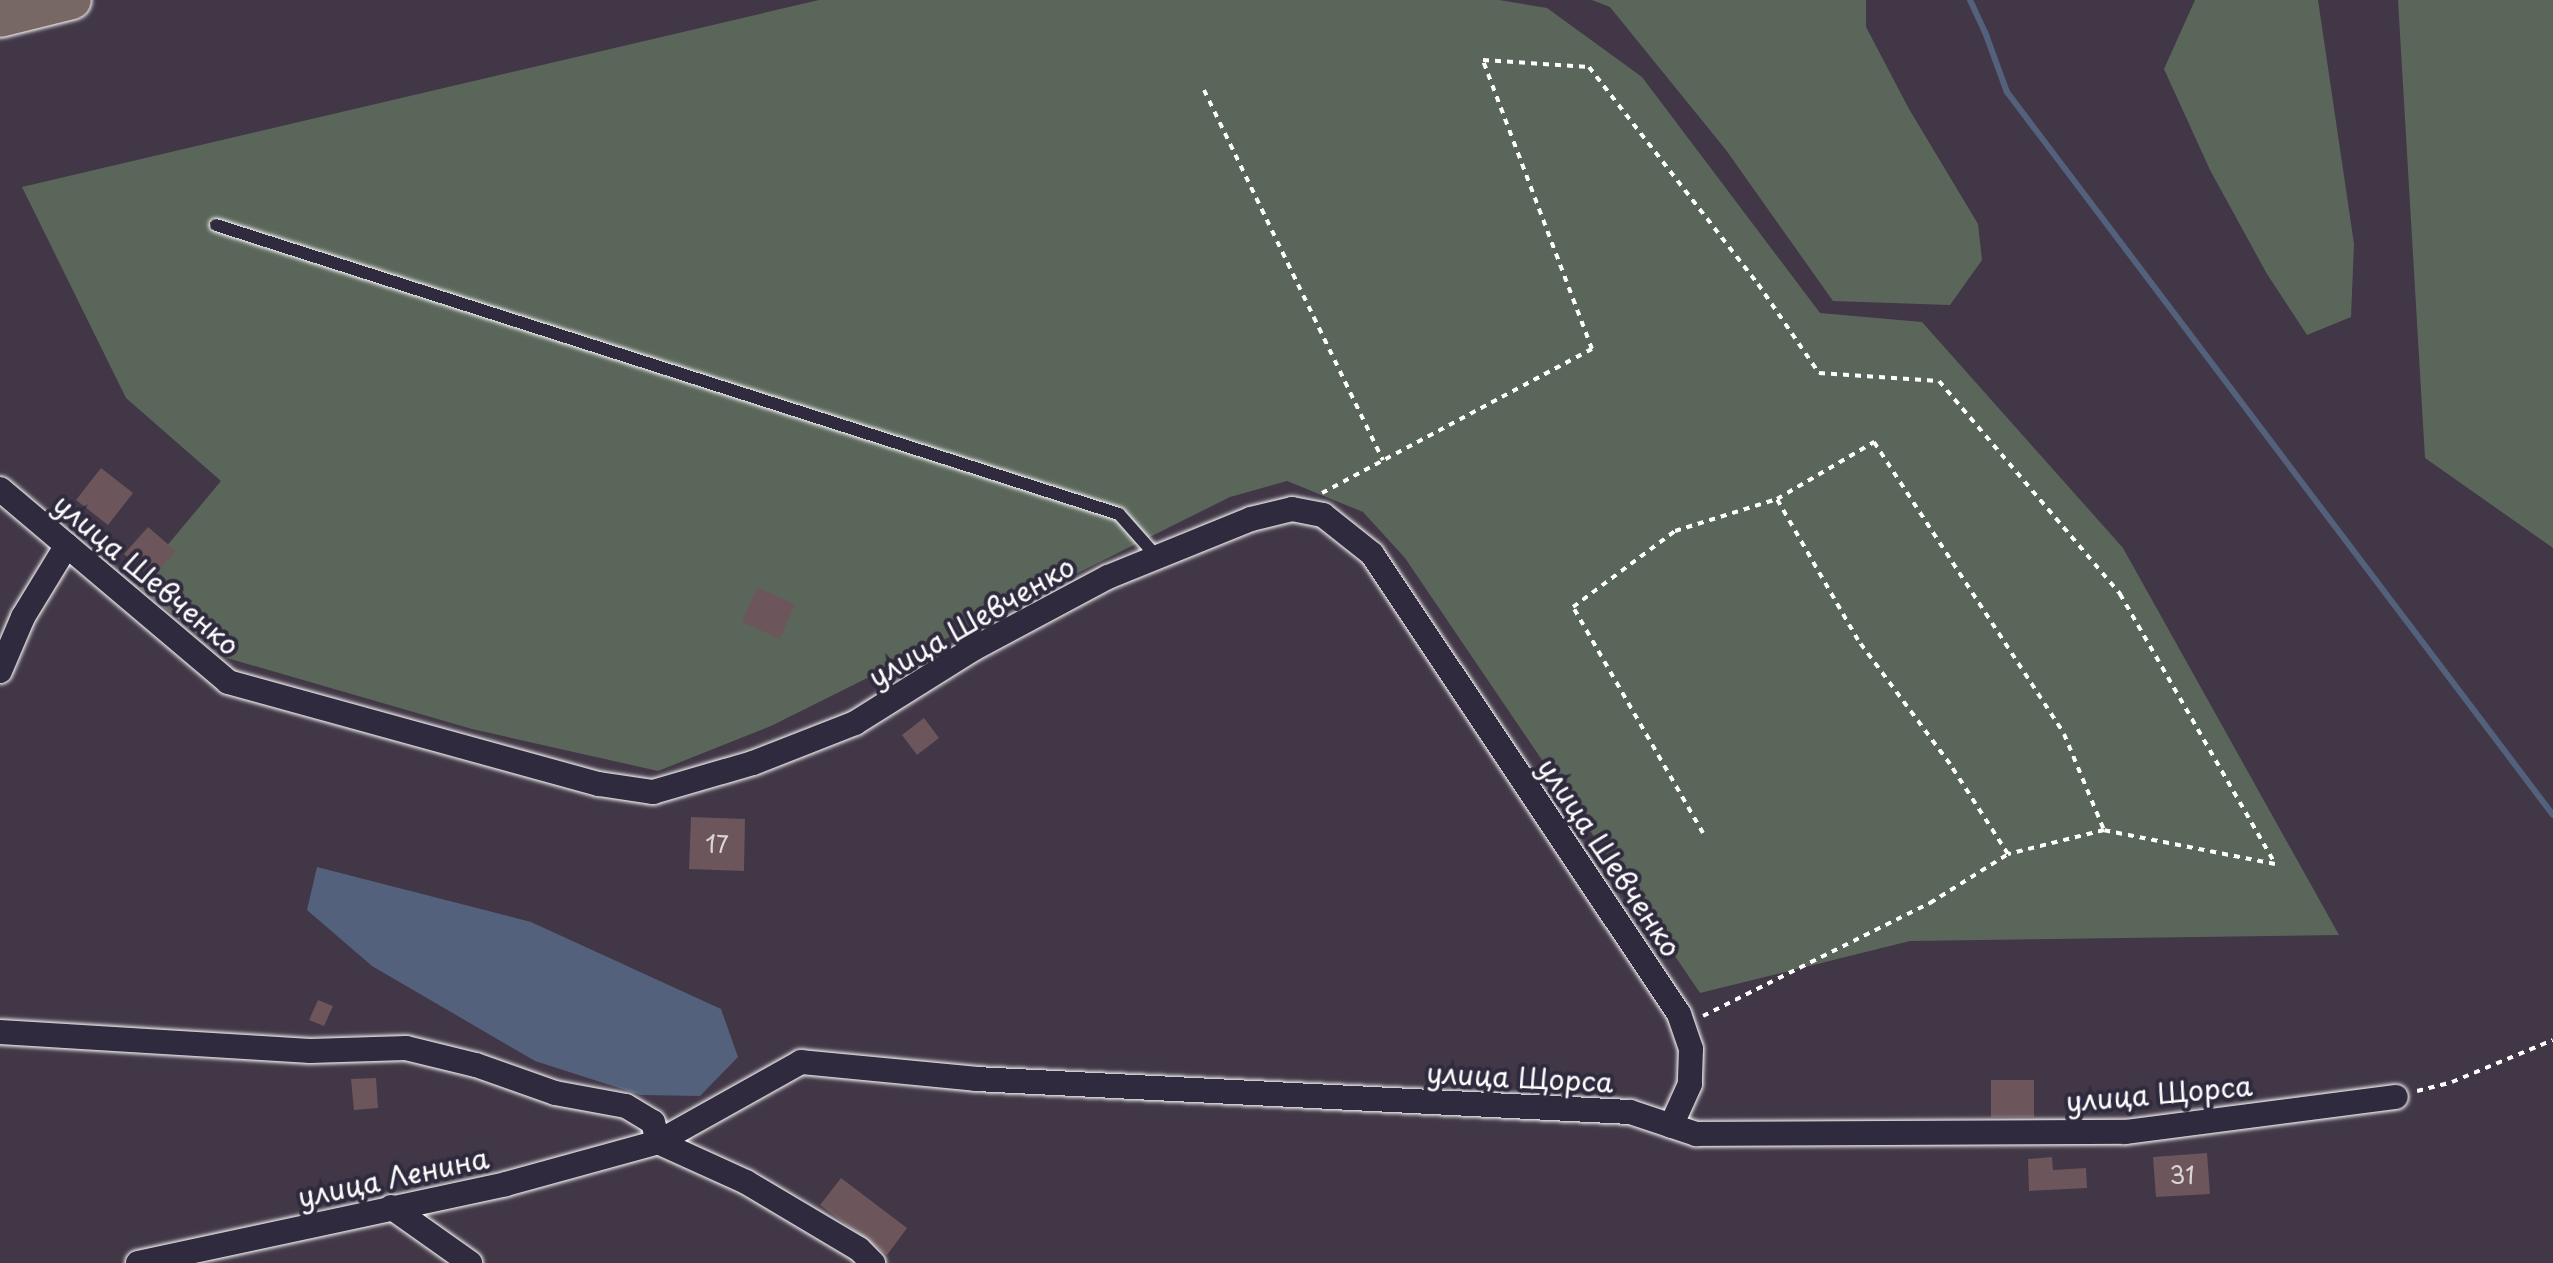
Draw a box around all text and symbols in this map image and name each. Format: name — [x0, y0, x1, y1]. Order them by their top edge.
street label: улица Шевченко — [47, 486, 247, 662]
street label: улица Шевченко — [861, 548, 1081, 694]
street label: улица Шевченко — [1531, 751, 1689, 963]
house number: 17 — [705, 830, 729, 858]
street label: улица Щорса — [1425, 1055, 1615, 1099]
street label: улица Щорса — [2064, 1068, 2254, 1118]
street label: улица Ленина — [294, 1140, 492, 1214]
house number: 31 — [2169, 1161, 2195, 1189]

